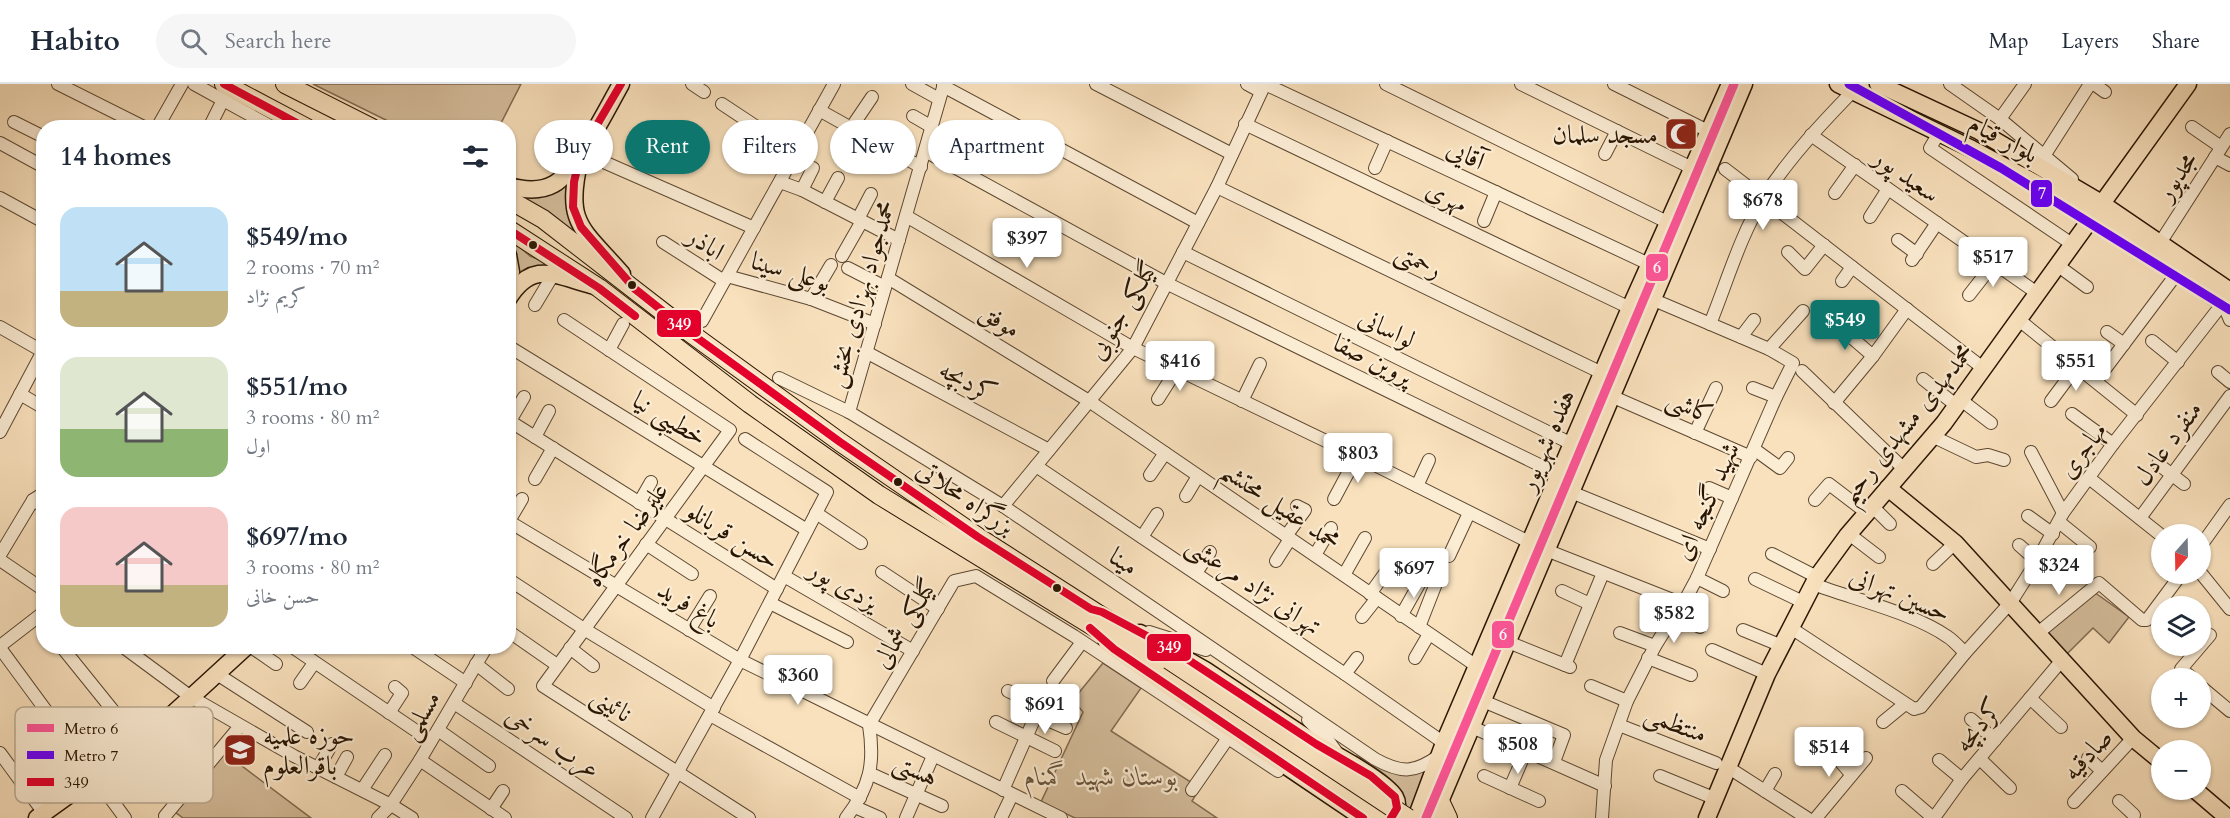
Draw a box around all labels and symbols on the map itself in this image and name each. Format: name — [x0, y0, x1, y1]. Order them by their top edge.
street label: بلوار قیام — [1960, 105, 2045, 176]
mosque icon: مسجد سلمان — [1663, 116, 1699, 152]
place label: مسجد سلمان — [1552, 117, 1658, 152]
street label: آقایی — [1441, 130, 1493, 179]
street label: سعید پور — [1863, 138, 1947, 212]
street label: مجدپور — [2146, 145, 2206, 211]
street label: مهری — [1420, 171, 1474, 222]
line badge: 7 — [2030, 179, 2053, 208]
pin: $678 — [1727, 180, 1799, 231]
text: 7 — [2038, 183, 2046, 205]
street label: محمدجواد بهزادی بخش — [817, 196, 904, 392]
street label: اباذر — [677, 217, 731, 269]
pin: $397 — [991, 218, 1063, 269]
street label: رحمتی — [1389, 234, 1448, 288]
pin: $517 — [1957, 237, 2029, 288]
unlabelled marker — [527, 239, 539, 251]
street label: بوعلی سینا — [746, 243, 835, 301]
line badge: 6 — [1645, 253, 1669, 282]
street label: گیلکی جنوبی — [1079, 254, 1167, 367]
text: 6 — [1653, 257, 1661, 279]
unlabelled marker — [626, 279, 638, 291]
street label: موفق — [972, 294, 1027, 346]
street label: لواسانی — [1353, 300, 1421, 357]
pin: $549 — [1809, 300, 1881, 351]
line badge: 349 — [656, 309, 702, 338]
text: 349 — [667, 314, 691, 336]
street label: پروین صفا — [1327, 325, 1420, 395]
street label: محمدمهدی مشهدی رحیم — [1831, 336, 1988, 516]
pin: $416 — [1144, 341, 1216, 392]
pin: $551 — [2040, 341, 2112, 392]
street label: کردبچه — [933, 352, 1003, 411]
street label: کاشی — [1660, 381, 1719, 433]
street label: خطیبی نیا — [624, 383, 713, 457]
street label: هفده شهریور — [1508, 384, 1584, 499]
street label: منفرد عادل — [2125, 394, 2210, 493]
street label: مهاجری — [2050, 415, 2115, 486]
pin: $803 — [1322, 433, 1394, 484]
street label: شهید گنجه ای — [1665, 436, 1748, 566]
street label: بزرگراه محلاتی — [909, 452, 1022, 543]
street label: محمد عقیل محتشم — [1210, 453, 1347, 565]
street label: علیرضا خرمگاه — [576, 475, 676, 594]
unlabelled marker — [892, 476, 904, 488]
street label: حسن قربانلو — [677, 491, 786, 578]
north arrow — [2151, 524, 2211, 584]
street label: تهرانی نژاد مرعشی — [1179, 527, 1328, 644]
street label: مینا — [1102, 539, 1145, 584]
pin: $324 — [2023, 545, 2095, 596]
pin: $697 — [1378, 548, 1450, 599]
street label: یزدی پور — [799, 550, 887, 621]
street label: حسین تهرانی — [1844, 558, 1956, 631]
street label: باغ فرید — [649, 572, 727, 640]
street label: گيلکی شمالی — [864, 572, 945, 675]
unlabelled marker — [1051, 582, 1063, 594]
pin: $582 — [1638, 593, 1710, 644]
line badge: 6 — [1491, 620, 1515, 649]
text: 6 — [1499, 624, 1507, 646]
line badge: 349 — [1146, 633, 1192, 662]
text: 349 — [1157, 637, 1181, 659]
pin: $360 — [762, 655, 834, 706]
street label: نائینی — [584, 678, 639, 731]
street label: مسلمی — [392, 684, 449, 747]
pin: $691 — [1009, 684, 1081, 735]
street label: کردبچه — [1946, 691, 2011, 760]
street label: منتظمی — [1639, 696, 1712, 751]
street label: عرب سرخی — [498, 698, 607, 787]
legend — [15, 707, 213, 803]
text: Metro 6 — [64, 718, 118, 740]
place label: حوزه علمیه باقرالعلوم — [263, 718, 354, 788]
street label: صادقیه — [2054, 721, 2121, 788]
pin: $508 — [1482, 724, 1554, 775]
pin: $514 — [1793, 727, 1865, 778]
school or university icon: حوزه علمیه باقرالعلوم — [222, 732, 258, 768]
street label: هستی — [888, 744, 944, 796]
text: Metro 7 — [64, 745, 118, 767]
park label: بوستان شهید گمنام — [1024, 759, 1178, 799]
text: 349 — [64, 772, 89, 794]

